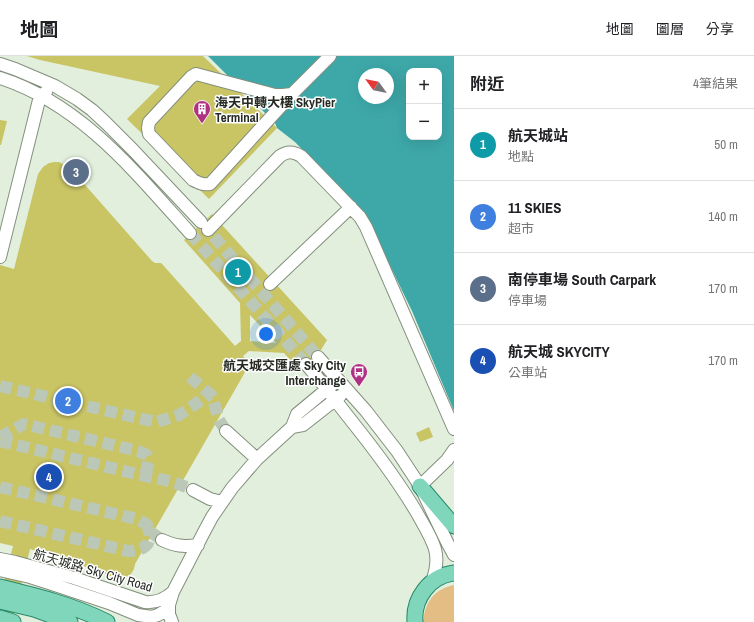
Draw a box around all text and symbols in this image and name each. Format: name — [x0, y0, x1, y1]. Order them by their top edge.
text: 地圖 — [20, 16, 58, 42]
text: 地圖 — [606, 20, 634, 38]
text: 圖層 — [656, 20, 684, 38]
text: 分享 — [706, 20, 734, 38]
north arrow — [358, 68, 394, 104]
map controls — [406, 68, 442, 140]
button: + — [406, 68, 442, 104]
text: 附近 — [470, 72, 504, 95]
text: 4筆結果 — [693, 75, 738, 92]
place label: 海天中轉大樓 SkyPier Terminal — [215, 94, 336, 126]
building icon: 海天中轉大樓 SkyPier Terminal — [192, 99, 212, 124]
button: − — [406, 104, 442, 140]
text: 航天城站 — [508, 125, 568, 146]
text: 1 — [480, 136, 486, 153]
text: 50 m — [714, 136, 738, 153]
text: 地點 — [508, 148, 534, 165]
pin: 3 — [63, 157, 89, 187]
text: 11 SKIES — [508, 197, 561, 218]
text: 2 — [480, 208, 486, 225]
text: 140 m — [708, 208, 738, 225]
text: 超市 — [508, 220, 534, 237]
pin: 1 — [225, 257, 251, 287]
text: 南停車場 South Carpark — [508, 269, 656, 290]
text: 3 — [480, 280, 486, 297]
text: 170 m — [708, 280, 738, 297]
text: 停車場 — [508, 292, 547, 309]
your location — [256, 324, 276, 344]
text: 航天城 SKYCITY — [508, 341, 610, 362]
text: 4 — [480, 352, 486, 369]
text: 170 m — [708, 352, 738, 369]
place label: 航天城交匯處 Sky City Interchange — [223, 357, 346, 389]
bus stop icon: 航天城交匯處 Sky City Interchange — [349, 362, 369, 387]
text: 公車站 — [508, 364, 547, 381]
pin: 2 — [55, 386, 81, 416]
pin: 4 — [36, 462, 62, 492]
street label: 航天城路 Sky City Road — [31, 545, 154, 596]

